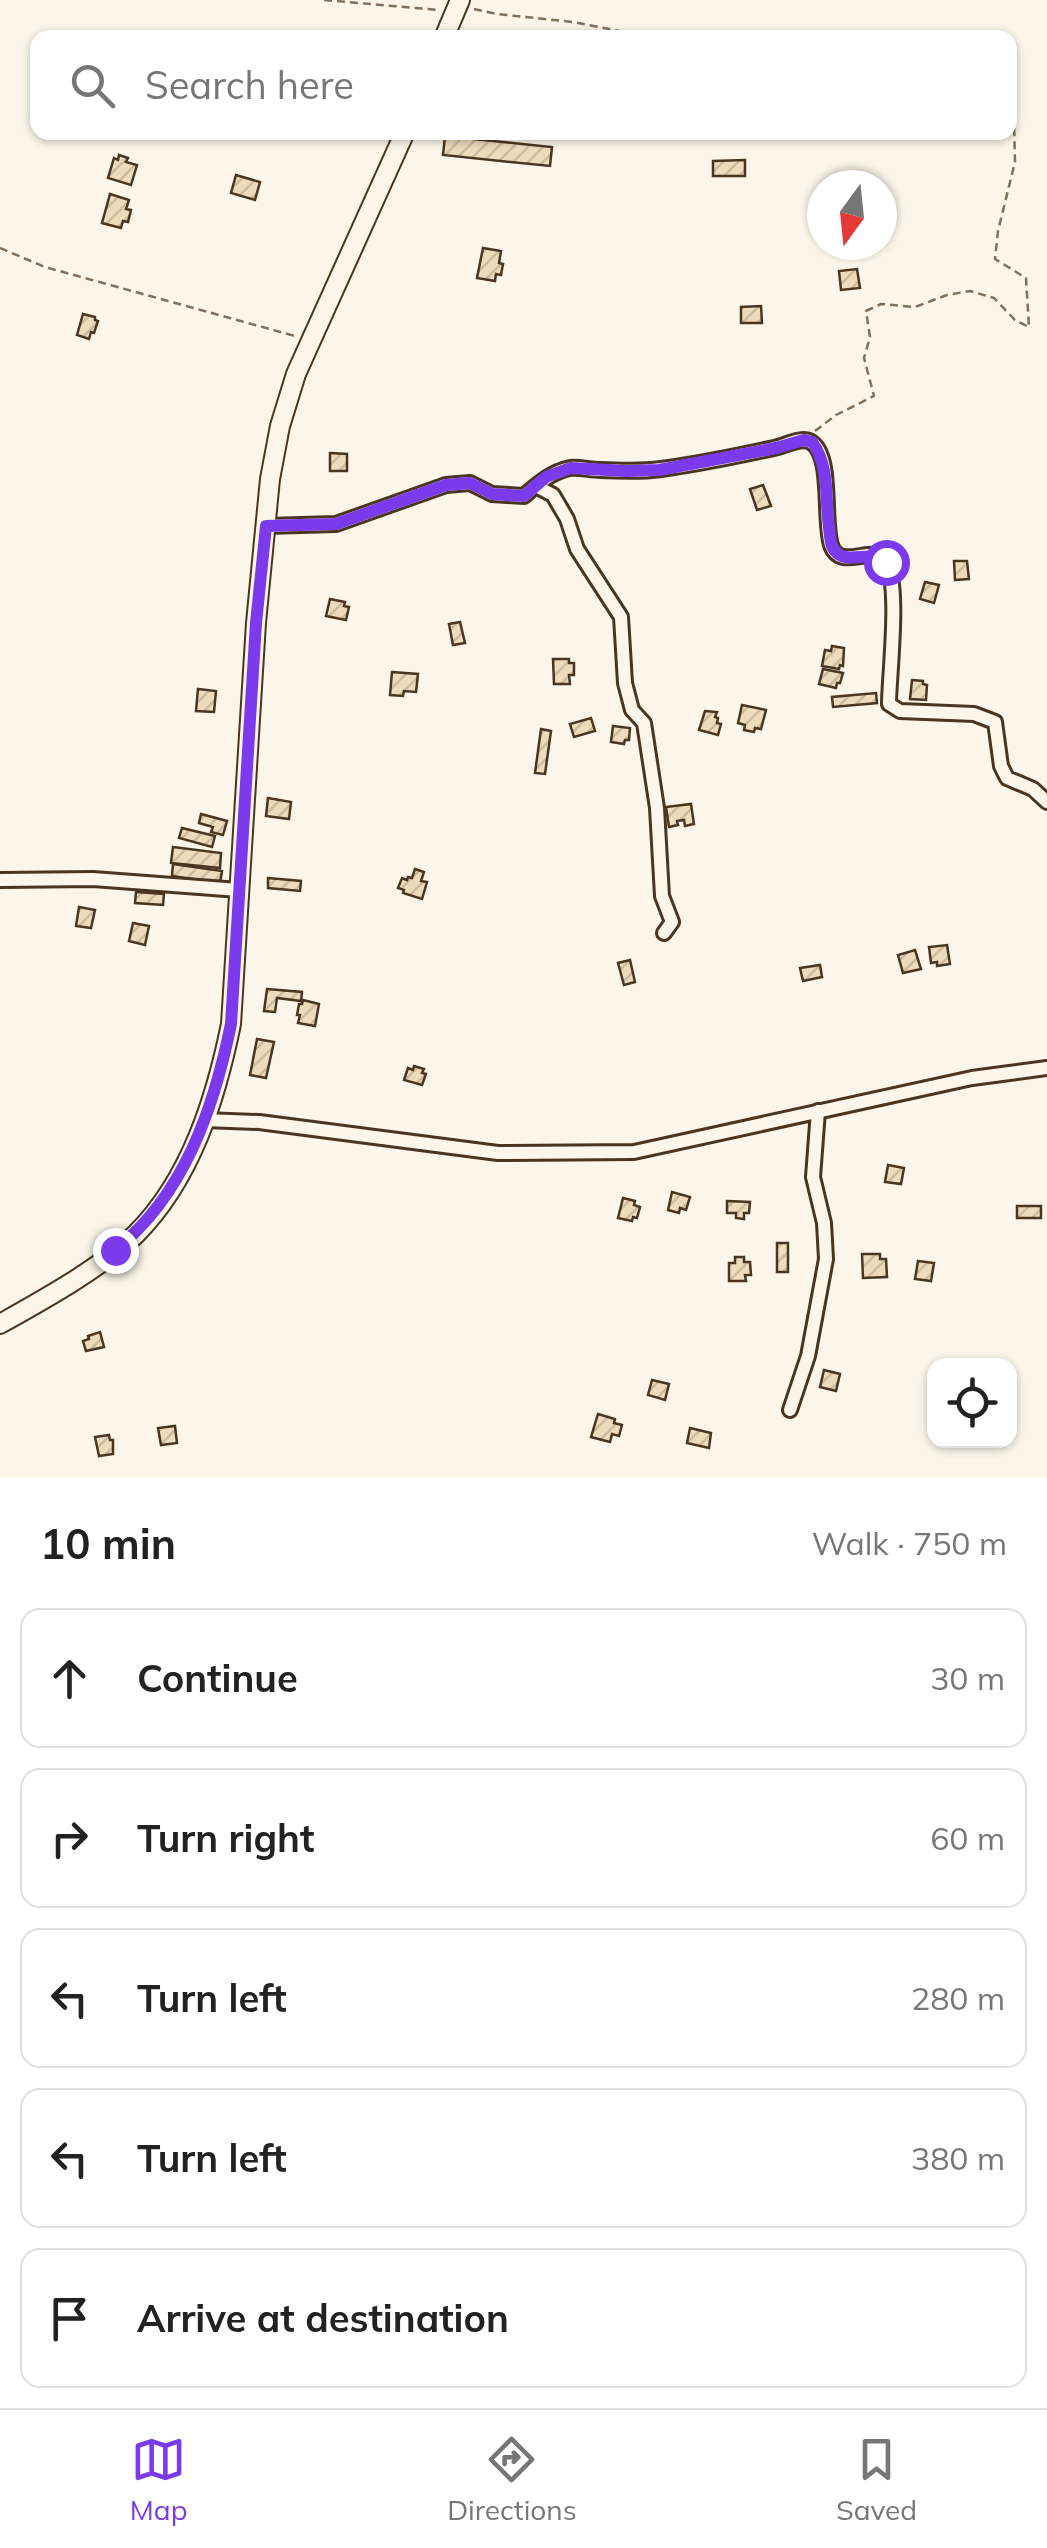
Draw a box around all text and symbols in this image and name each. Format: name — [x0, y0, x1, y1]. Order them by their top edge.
search box — [30, 30, 1017, 140]
icon: search — [65, 58, 120, 113]
text: Search here — [145, 61, 354, 109]
north arrow — [807, 170, 897, 260]
route start — [864, 540, 910, 586]
route end — [93, 1228, 139, 1274]
map controls — [927, 1358, 1017, 1448]
button: locate — [927, 1358, 1017, 1448]
text: 10 min — [40, 1517, 176, 1570]
text: Walk · 750 m — [812, 1523, 1007, 1563]
icon: ahead — [42, 1651, 97, 1706]
text: Continue — [137, 1654, 298, 1702]
text: 30 m — [930, 1658, 1005, 1698]
icon: right — [42, 1811, 97, 1866]
text: Turn right — [137, 1814, 314, 1862]
text: 60 m — [930, 1818, 1005, 1858]
icon: left — [42, 1971, 97, 2026]
text: Turn left — [137, 1974, 287, 2022]
text: 280 m — [911, 1978, 1005, 2018]
icon: left — [42, 2131, 97, 2186]
text: Turn left — [137, 2134, 287, 2182]
text: 380 m — [911, 2138, 1005, 2178]
icon: arrive — [42, 2291, 97, 2346]
text: Arrive at destination — [137, 2294, 509, 2342]
tab: Map — [130, 2432, 187, 2527]
tab: Directions — [447, 2432, 577, 2527]
tab: Saved — [836, 2432, 917, 2527]

